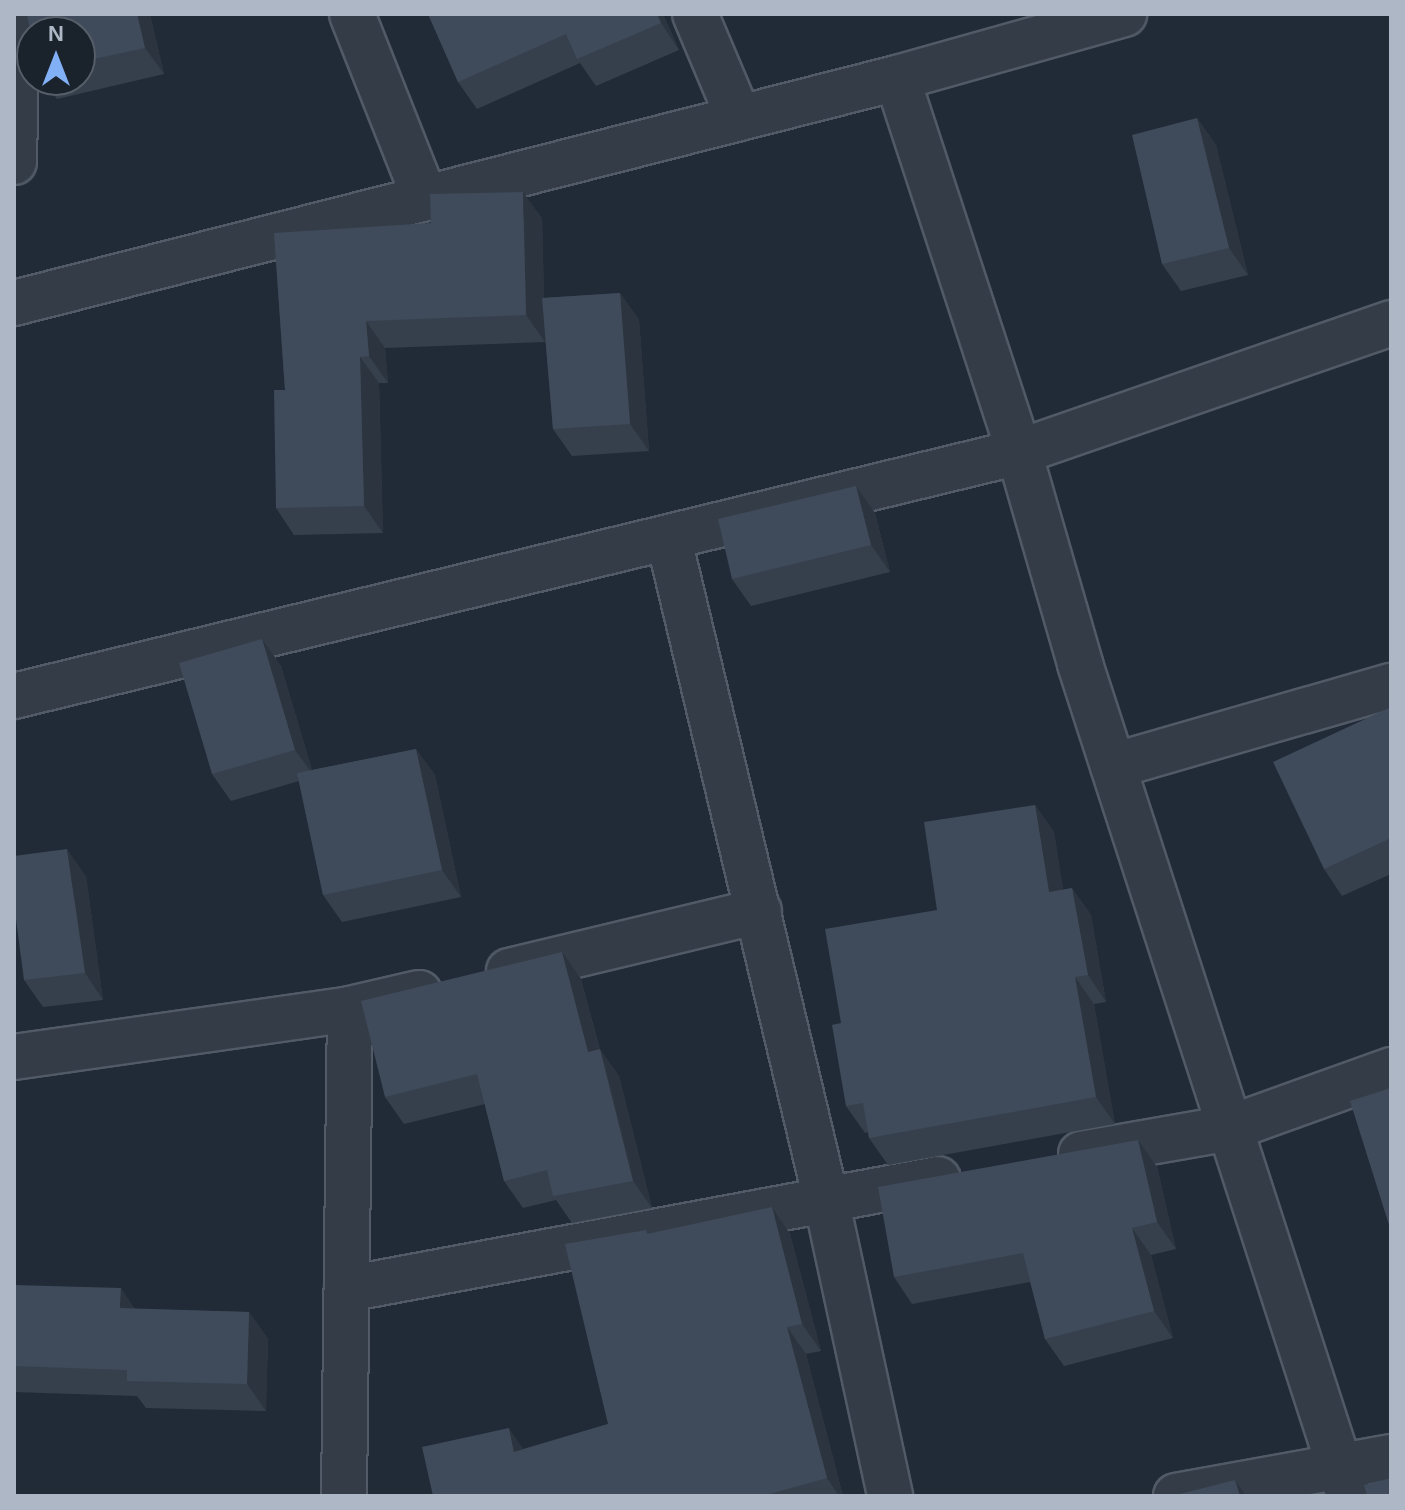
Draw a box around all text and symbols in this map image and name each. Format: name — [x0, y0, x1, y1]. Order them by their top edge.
north arrow — [16, 16, 96, 96]
text: N — [48, 21, 64, 46]

